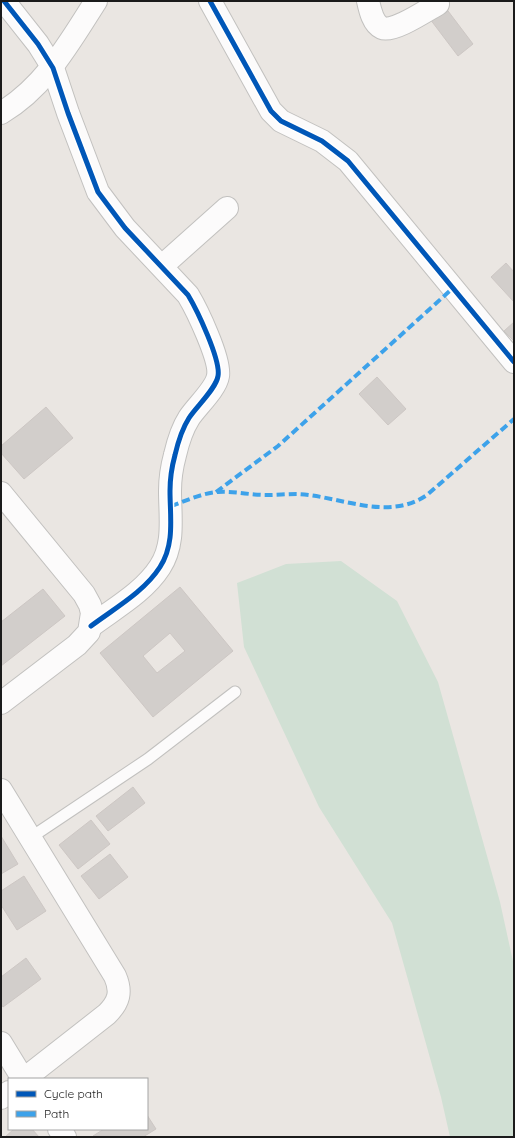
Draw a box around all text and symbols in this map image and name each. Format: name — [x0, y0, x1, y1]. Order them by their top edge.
legend — [8, 1078, 148, 1130]
text: Cycle path — [44, 1086, 103, 1101]
text: Path — [44, 1106, 69, 1121]

